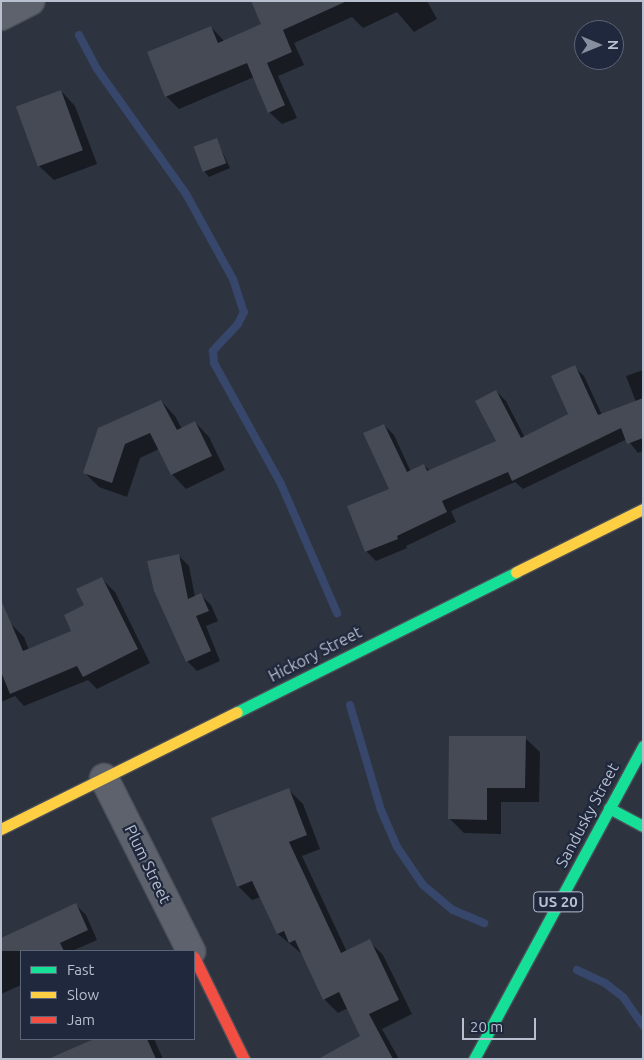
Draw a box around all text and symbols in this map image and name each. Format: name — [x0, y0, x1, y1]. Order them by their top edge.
north arrow — [574, 20, 624, 70]
text: N — [605, 40, 621, 50]
street label: Hickory Street — [265, 622, 365, 686]
street label: Sandusky Street — [551, 760, 623, 870]
street label: Plum Street — [121, 822, 175, 906]
road number: US 20 — [533, 890, 583, 914]
legend — [20, 950, 195, 1040]
text: Fast — [67, 961, 94, 978]
text: Slow — [67, 986, 99, 1003]
scale bar — [464, 1008, 538, 1040]
text: Jam — [67, 1011, 95, 1028]
text: 20 m — [470, 1018, 503, 1035]

